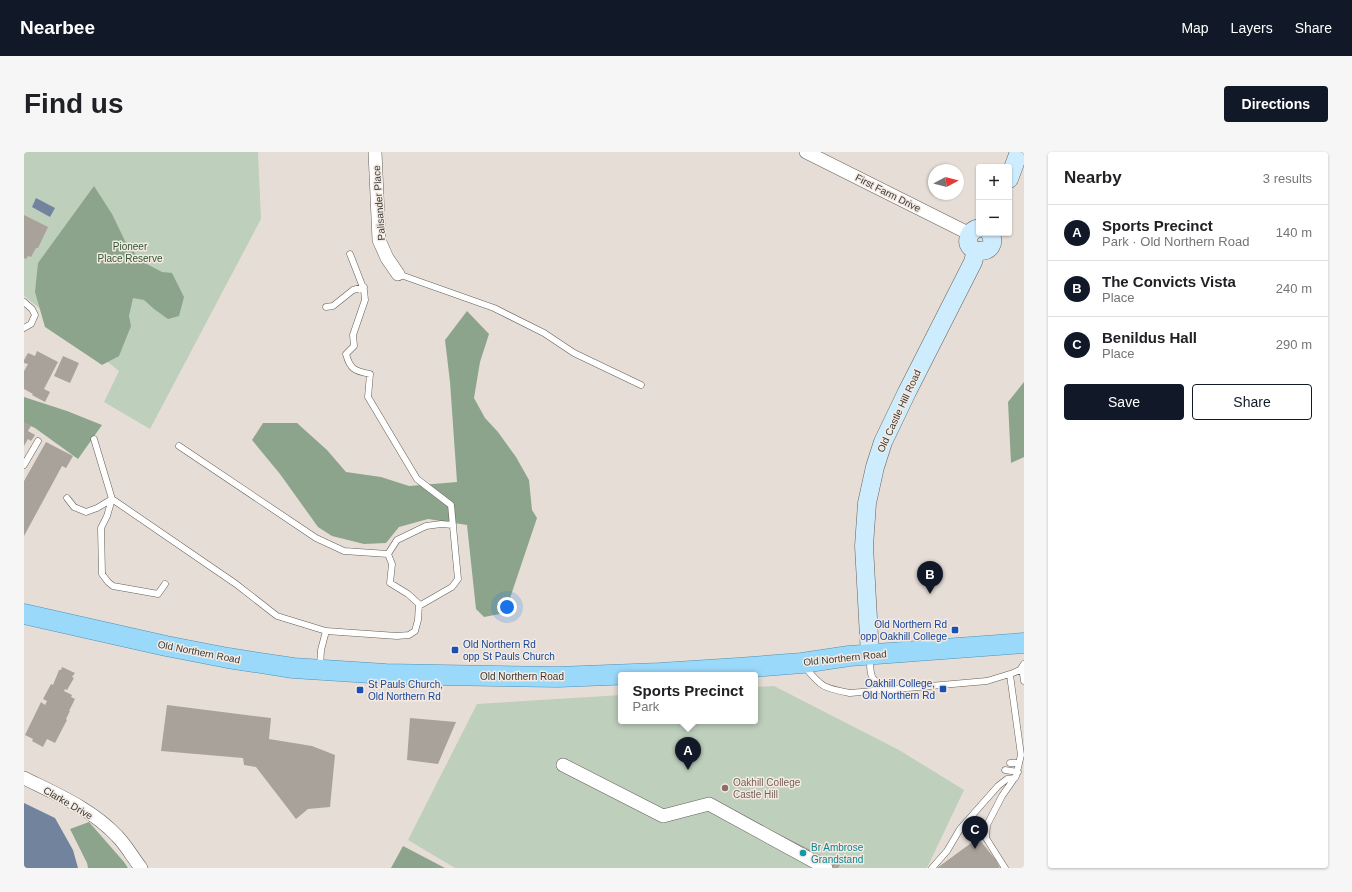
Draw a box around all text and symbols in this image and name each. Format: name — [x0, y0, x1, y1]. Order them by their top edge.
text: Nearbee — [20, 17, 95, 38]
text: Map — [1181, 20, 1209, 36]
text: Layers — [1231, 20, 1273, 36]
text: Share — [1295, 20, 1332, 36]
button: Directions — [1224, 86, 1328, 122]
text: Find us — [24, 88, 124, 119]
north arrow — [928, 164, 964, 200]
map controls — [976, 164, 1012, 236]
button: + — [976, 164, 1012, 200]
street label: Palisander Place — [371, 165, 387, 241]
text: Nearby — [1064, 168, 1122, 187]
text: 3 results — [1263, 171, 1312, 186]
street label: First Farm Drive — [854, 172, 923, 214]
button: − — [976, 200, 1012, 236]
text: Sports Precinct — [1102, 217, 1213, 234]
text: A — [1072, 225, 1082, 240]
text: 140 m — [1276, 225, 1312, 240]
text: Park · Old Northern Road — [1102, 234, 1249, 249]
park label: Pioneer Place Reserve — [97, 241, 163, 264]
text: The Convicts Vista — [1102, 273, 1236, 290]
text: B — [1072, 281, 1082, 296]
text: 240 m — [1276, 281, 1312, 296]
text: Place — [1102, 290, 1135, 305]
text: Benildus Hall — [1102, 329, 1197, 346]
text: C — [1072, 337, 1082, 352]
text: 290 m — [1276, 337, 1312, 352]
text: Place — [1102, 346, 1135, 361]
street label: Old Castle Hill Road — [875, 368, 923, 454]
button: Save — [1064, 384, 1184, 420]
button: Share — [1192, 384, 1312, 420]
pin: B — [917, 561, 943, 594]
your location — [497, 597, 517, 617]
place label: Old Northern Rd opp Oakhill College — [860, 619, 947, 642]
marker: Old Northern Rd opp Oakhill College — [950, 625, 960, 635]
street label: Old Northern Road — [157, 639, 241, 665]
place label: Old Northern Rd opp St Pauls Church — [463, 639, 555, 662]
marker: Old Northern Rd opp St Pauls Church — [450, 645, 460, 655]
street label: Old Northern Road — [803, 648, 887, 668]
street label: Old Northern Road — [480, 671, 564, 682]
popup — [618, 672, 758, 724]
place label: Oakhill College, Old Northern Rd — [862, 678, 935, 701]
place label: St Pauls Church, Old Northern Rd — [368, 679, 443, 702]
text: Sports Precinct — [633, 682, 743, 699]
marker: Oakhill College, Old Northern Rd — [938, 684, 948, 694]
marker: St Pauls Church, Old Northern Rd — [355, 685, 365, 695]
text: Park — [633, 699, 659, 714]
pin: A — [675, 737, 701, 770]
place label: Oakhill College Castle Hill — [733, 777, 801, 800]
marker: Oakhill College Castle Hill — [720, 783, 730, 793]
street label: Clarke Drive — [41, 784, 95, 822]
pin: C — [962, 816, 988, 849]
place label: Br Ambrose Grandstand — [811, 842, 864, 865]
marker: Br Ambrose Grandstand — [798, 848, 808, 858]

